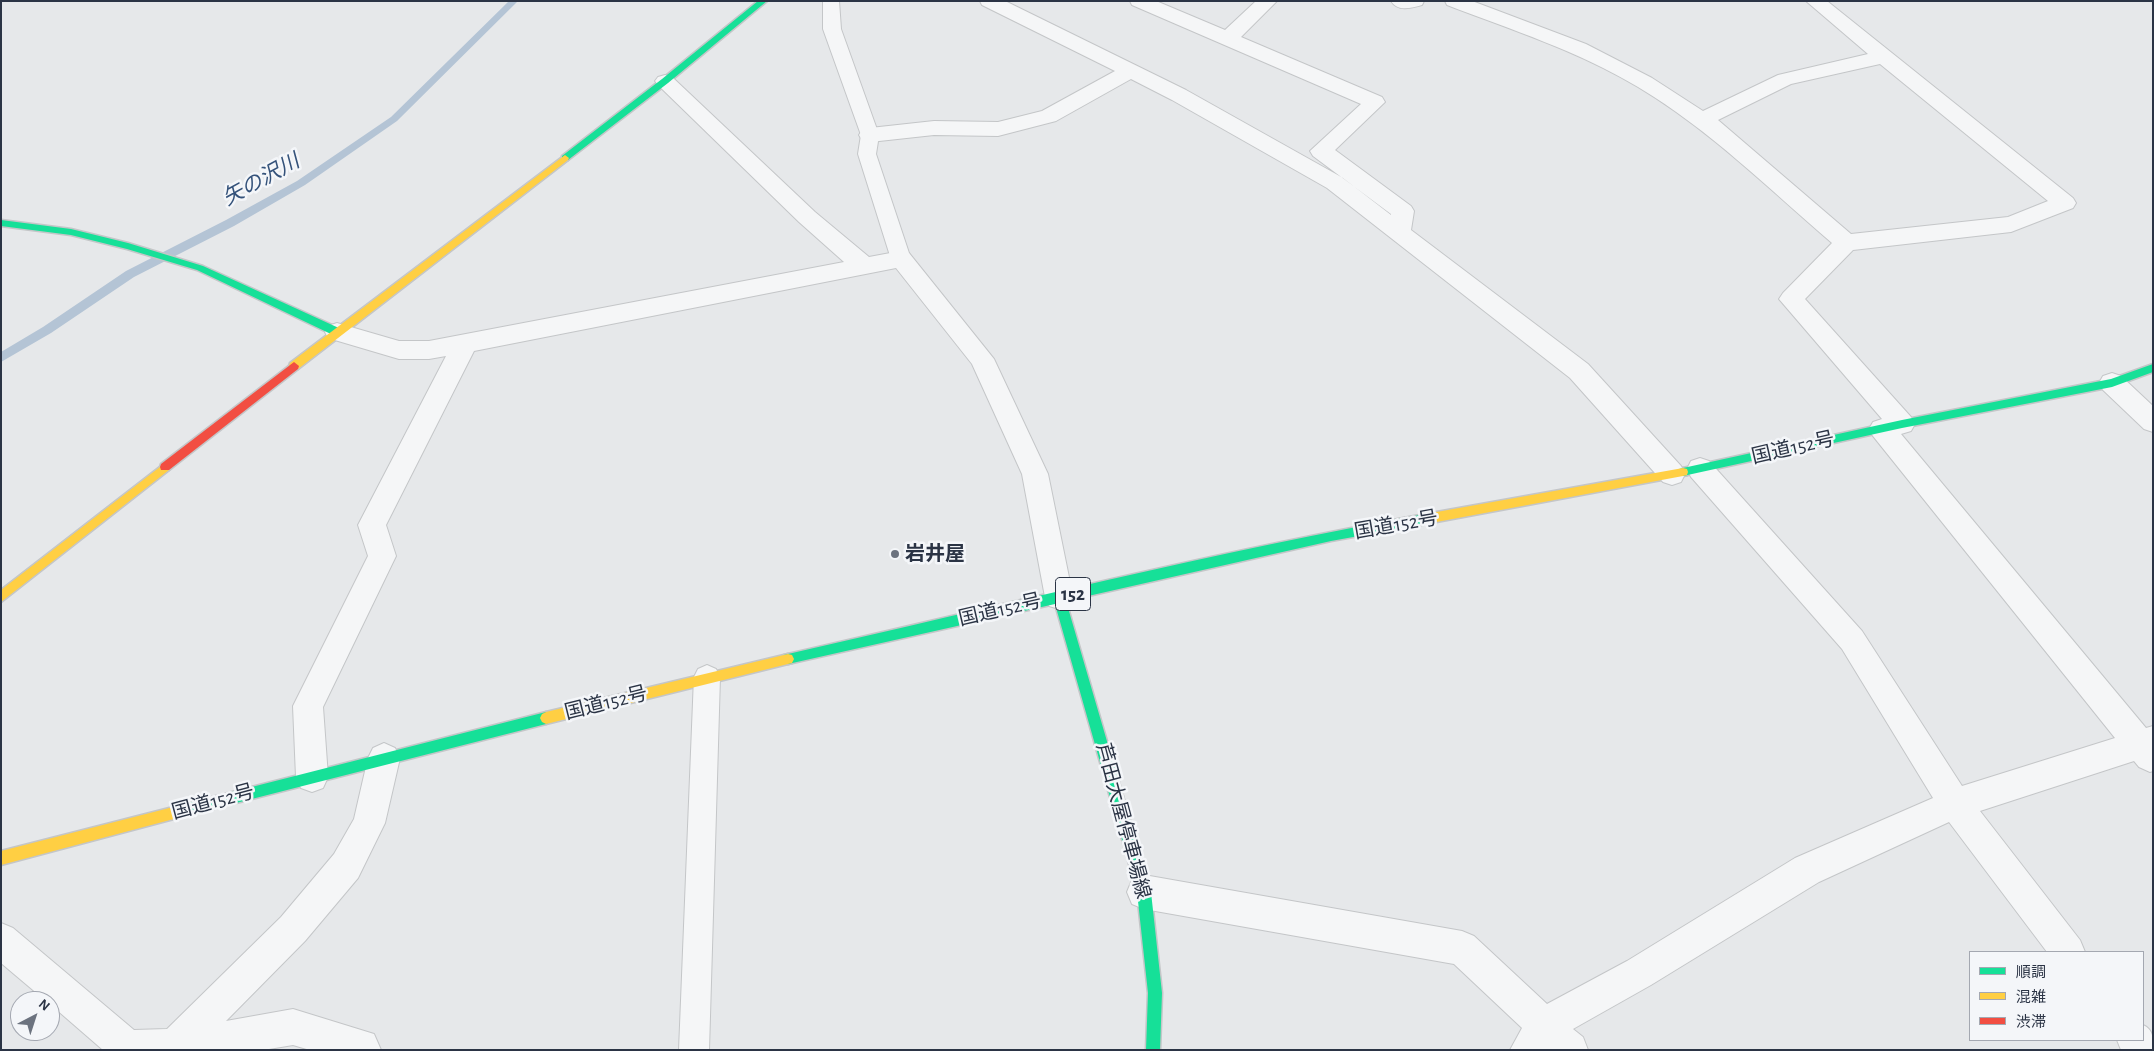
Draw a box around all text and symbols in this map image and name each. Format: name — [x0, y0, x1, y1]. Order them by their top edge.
water label: 矢の沢川 — [218, 149, 304, 211]
street label: 国道152号 — [1749, 427, 1837, 469]
street label: 国道152号 — [1352, 506, 1440, 544]
place label: 岩井屋 — [905, 542, 965, 566]
marker: 岩井屋 — [889, 548, 901, 560]
road number: 152 — [1056, 578, 1090, 610]
street label: 国道152号 — [956, 589, 1044, 631]
street label: 国道152号 — [562, 681, 650, 725]
street label: 芦田大屋停車場線 — [1091, 741, 1155, 901]
street label: 国道152号 — [169, 779, 257, 825]
legend — [1969, 951, 2144, 1041]
text: 順調 — [2016, 965, 2046, 980]
text: 混雑 — [2016, 990, 2046, 1005]
north arrow — [10, 991, 60, 1041]
text: N — [36, 997, 52, 1014]
text: 渋滞 — [2016, 1015, 2046, 1030]

